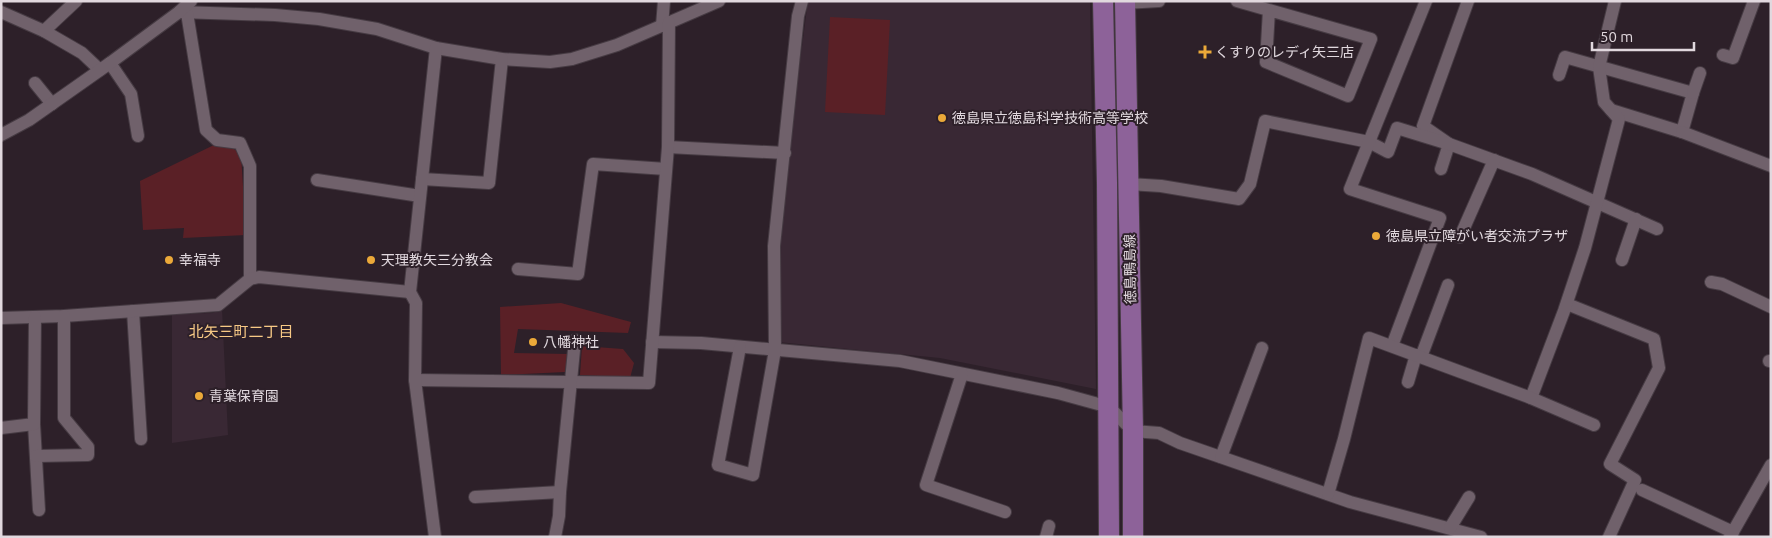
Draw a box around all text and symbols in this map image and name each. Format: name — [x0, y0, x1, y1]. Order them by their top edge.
scale bar — [1592, 20, 1694, 52]
text: 50 m — [1600, 28, 1633, 45]
place label: くすりのレディ矢三店 — [1215, 44, 1354, 60]
marker: くすりのレディ矢三店 — [1199, 46, 1211, 58]
place label: 徳島県立徳島科学技術高等学校 — [952, 110, 1148, 126]
marker: 徳島県立徳島科学技術高等学校 — [936, 112, 948, 124]
place label: 徳島県立障がい者交流プラザ — [1386, 228, 1568, 244]
marker: 徳島県立障がい者交流プラザ — [1370, 230, 1382, 242]
street label: 徳島鴨島線 — [1121, 234, 1139, 304]
place label: 幸福寺 — [179, 252, 221, 268]
place label: 天理教矢三分教会 — [381, 252, 493, 268]
marker: 幸福寺 — [163, 254, 175, 266]
marker: 天理教矢三分教会 — [365, 254, 377, 266]
district label: 北矢三町二丁目 — [188, 323, 294, 340]
place label: 八幡神社 — [543, 334, 599, 350]
marker: 八幡神社 — [527, 336, 539, 348]
place label: 青葉保育園 — [209, 388, 279, 404]
marker: 青葉保育園 — [193, 390, 205, 402]

